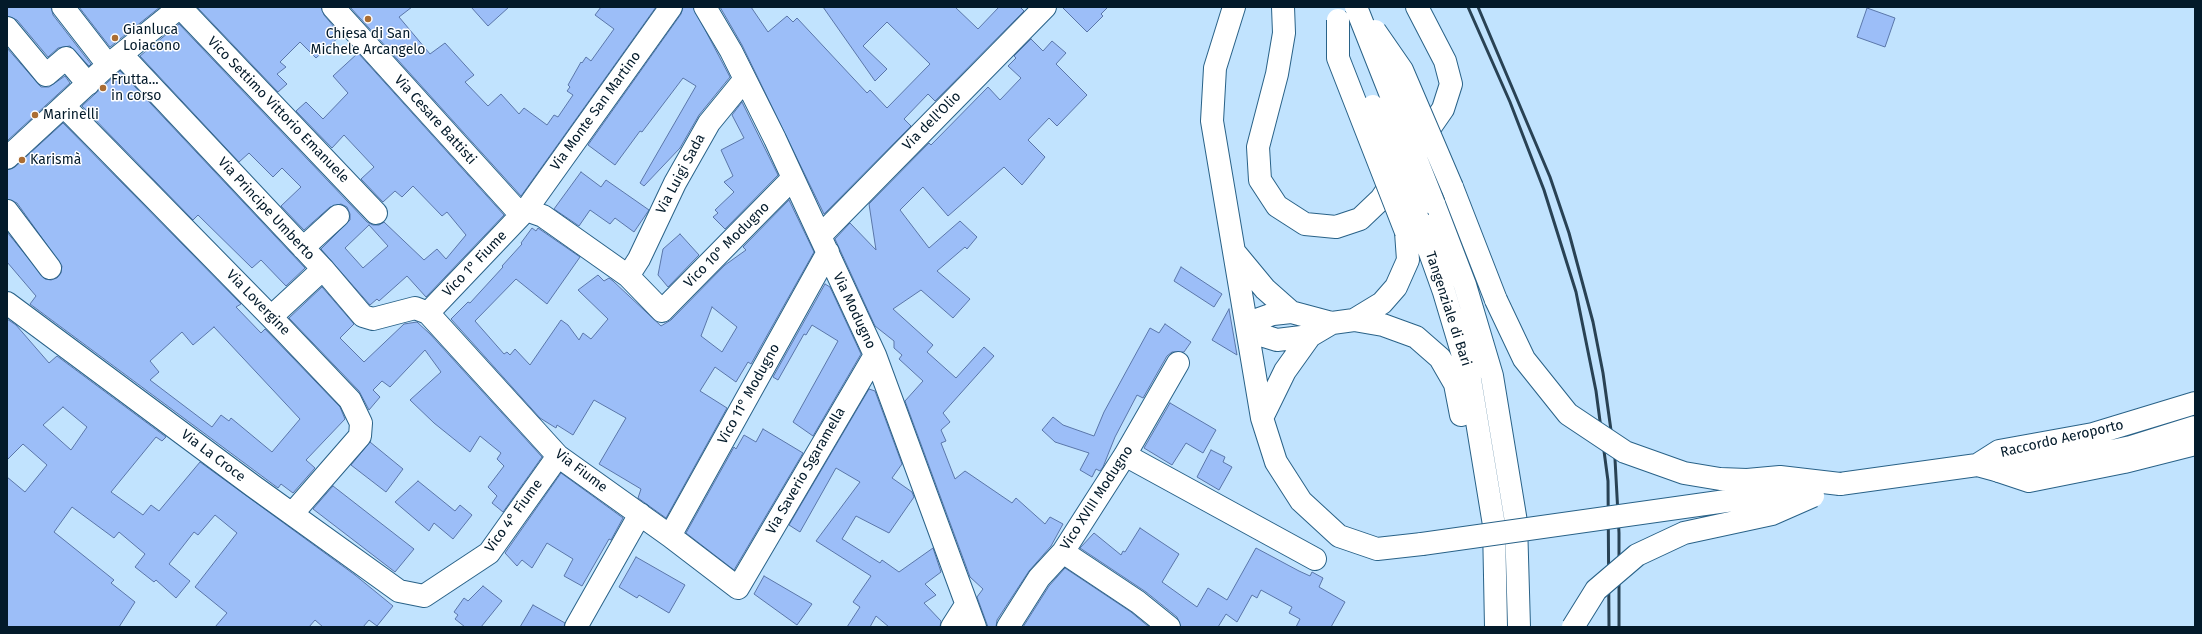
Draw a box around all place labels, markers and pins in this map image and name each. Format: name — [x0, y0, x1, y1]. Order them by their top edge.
marker: Chiesa di San Michele Arcangelo — [363, 14, 373, 24]
place label: Gianluca Loiacono — [123, 22, 180, 54]
place label: Chiesa di San Michele Arcangelo — [310, 26, 426, 58]
marker: Gianluca Loiacono — [110, 33, 120, 43]
place label: Frutta... in corso — [111, 72, 161, 104]
marker: Frutta... in corso — [98, 83, 108, 93]
place label: Marinelli — [43, 107, 99, 123]
marker: Marinelli — [30, 110, 40, 120]
place label: Karismà — [30, 152, 81, 168]
marker: Karismà — [17, 155, 27, 165]

